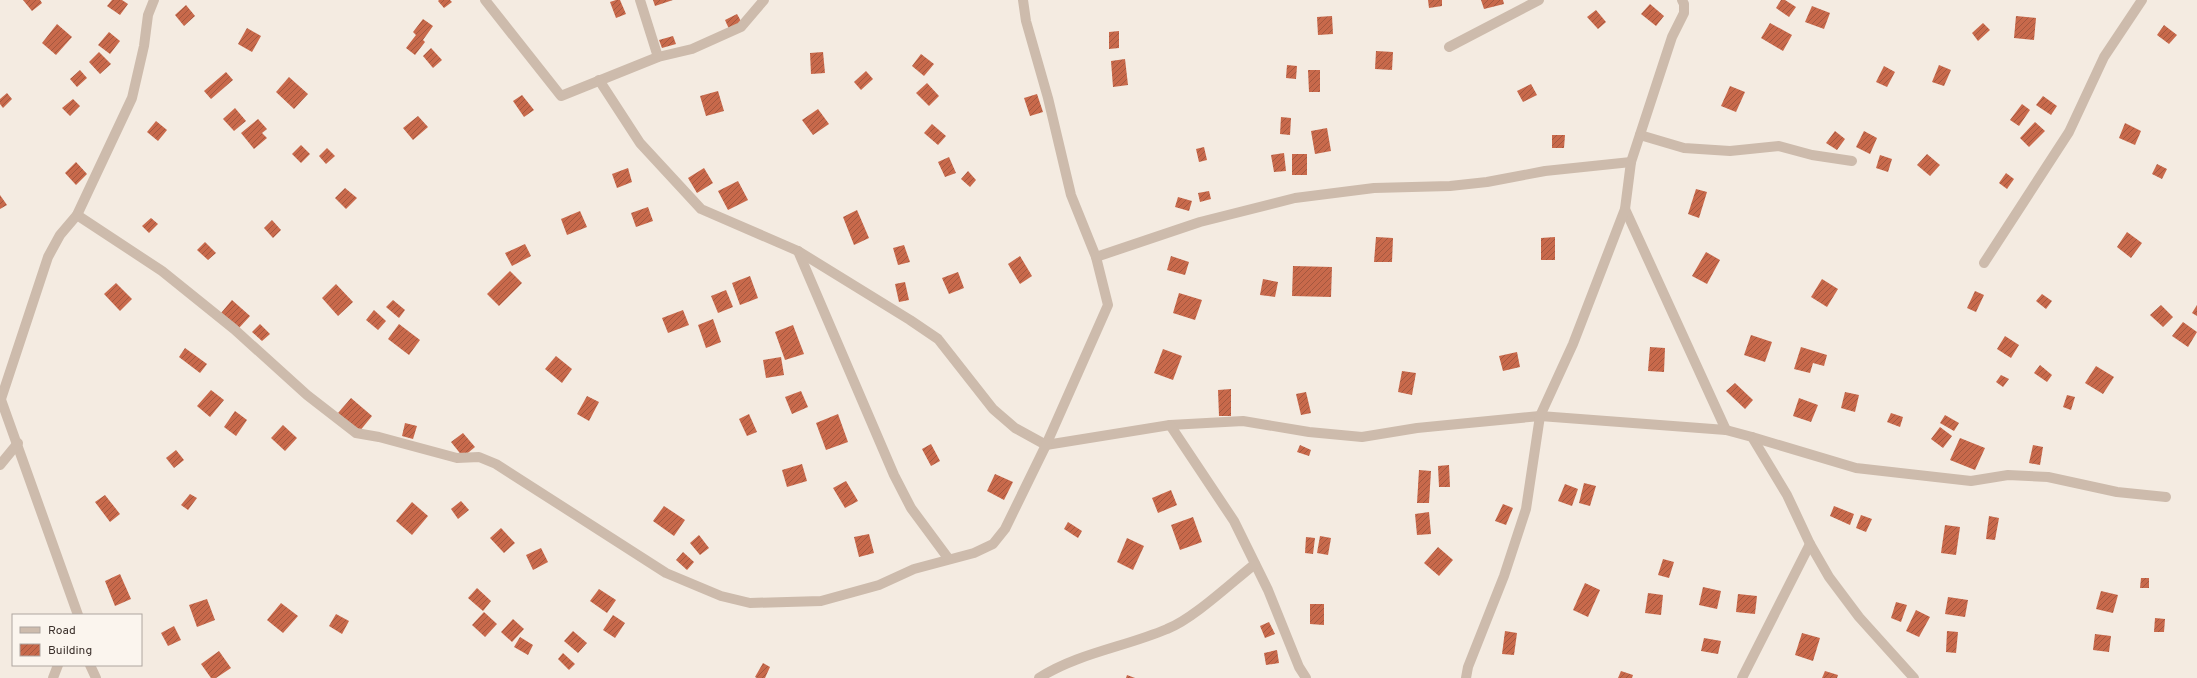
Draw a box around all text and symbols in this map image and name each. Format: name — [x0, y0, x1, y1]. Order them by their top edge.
legend — [12, 614, 142, 666]
text: Road — [48, 623, 76, 639]
text: Building — [48, 643, 92, 659]

